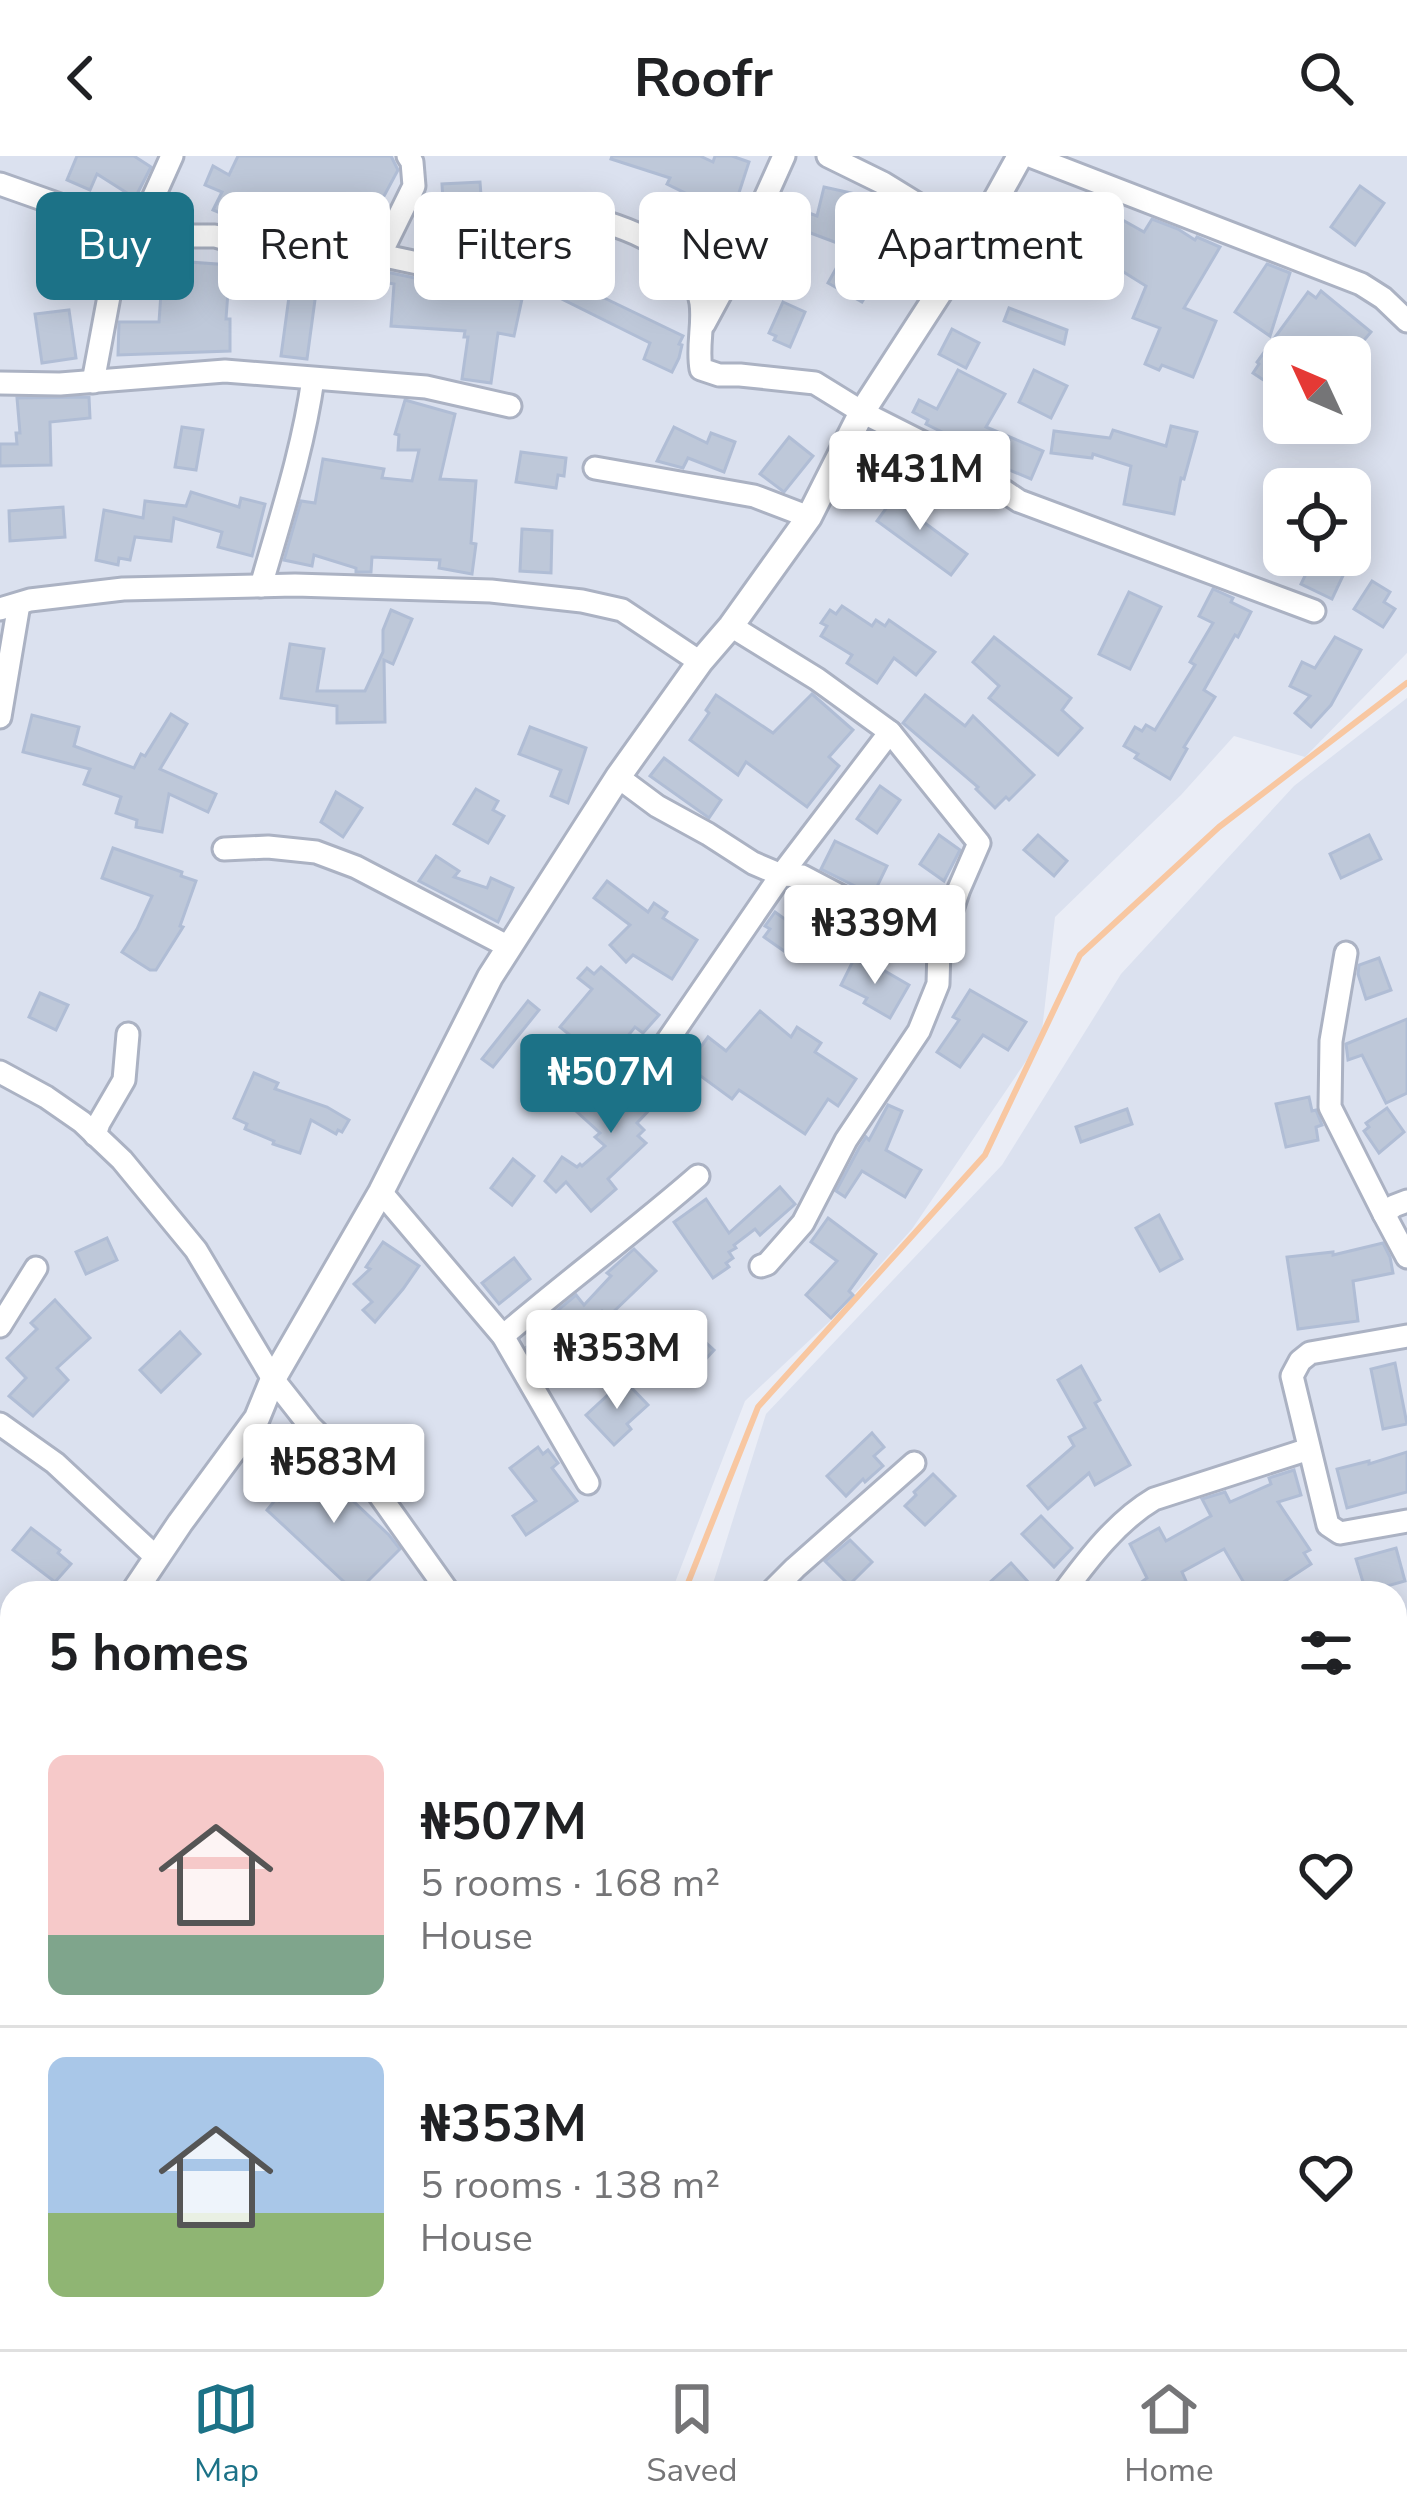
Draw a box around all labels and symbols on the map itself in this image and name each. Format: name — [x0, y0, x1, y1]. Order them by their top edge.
north arrow — [1263, 336, 1371, 444]
pin: ₦431M — [836, 431, 1004, 533]
pin: ₦339M — [791, 885, 959, 987]
pin: ₦507M — [527, 1034, 695, 1136]
pin: ₦353M — [533, 1310, 701, 1412]
pin: ₦583M — [250, 1424, 418, 1526]

